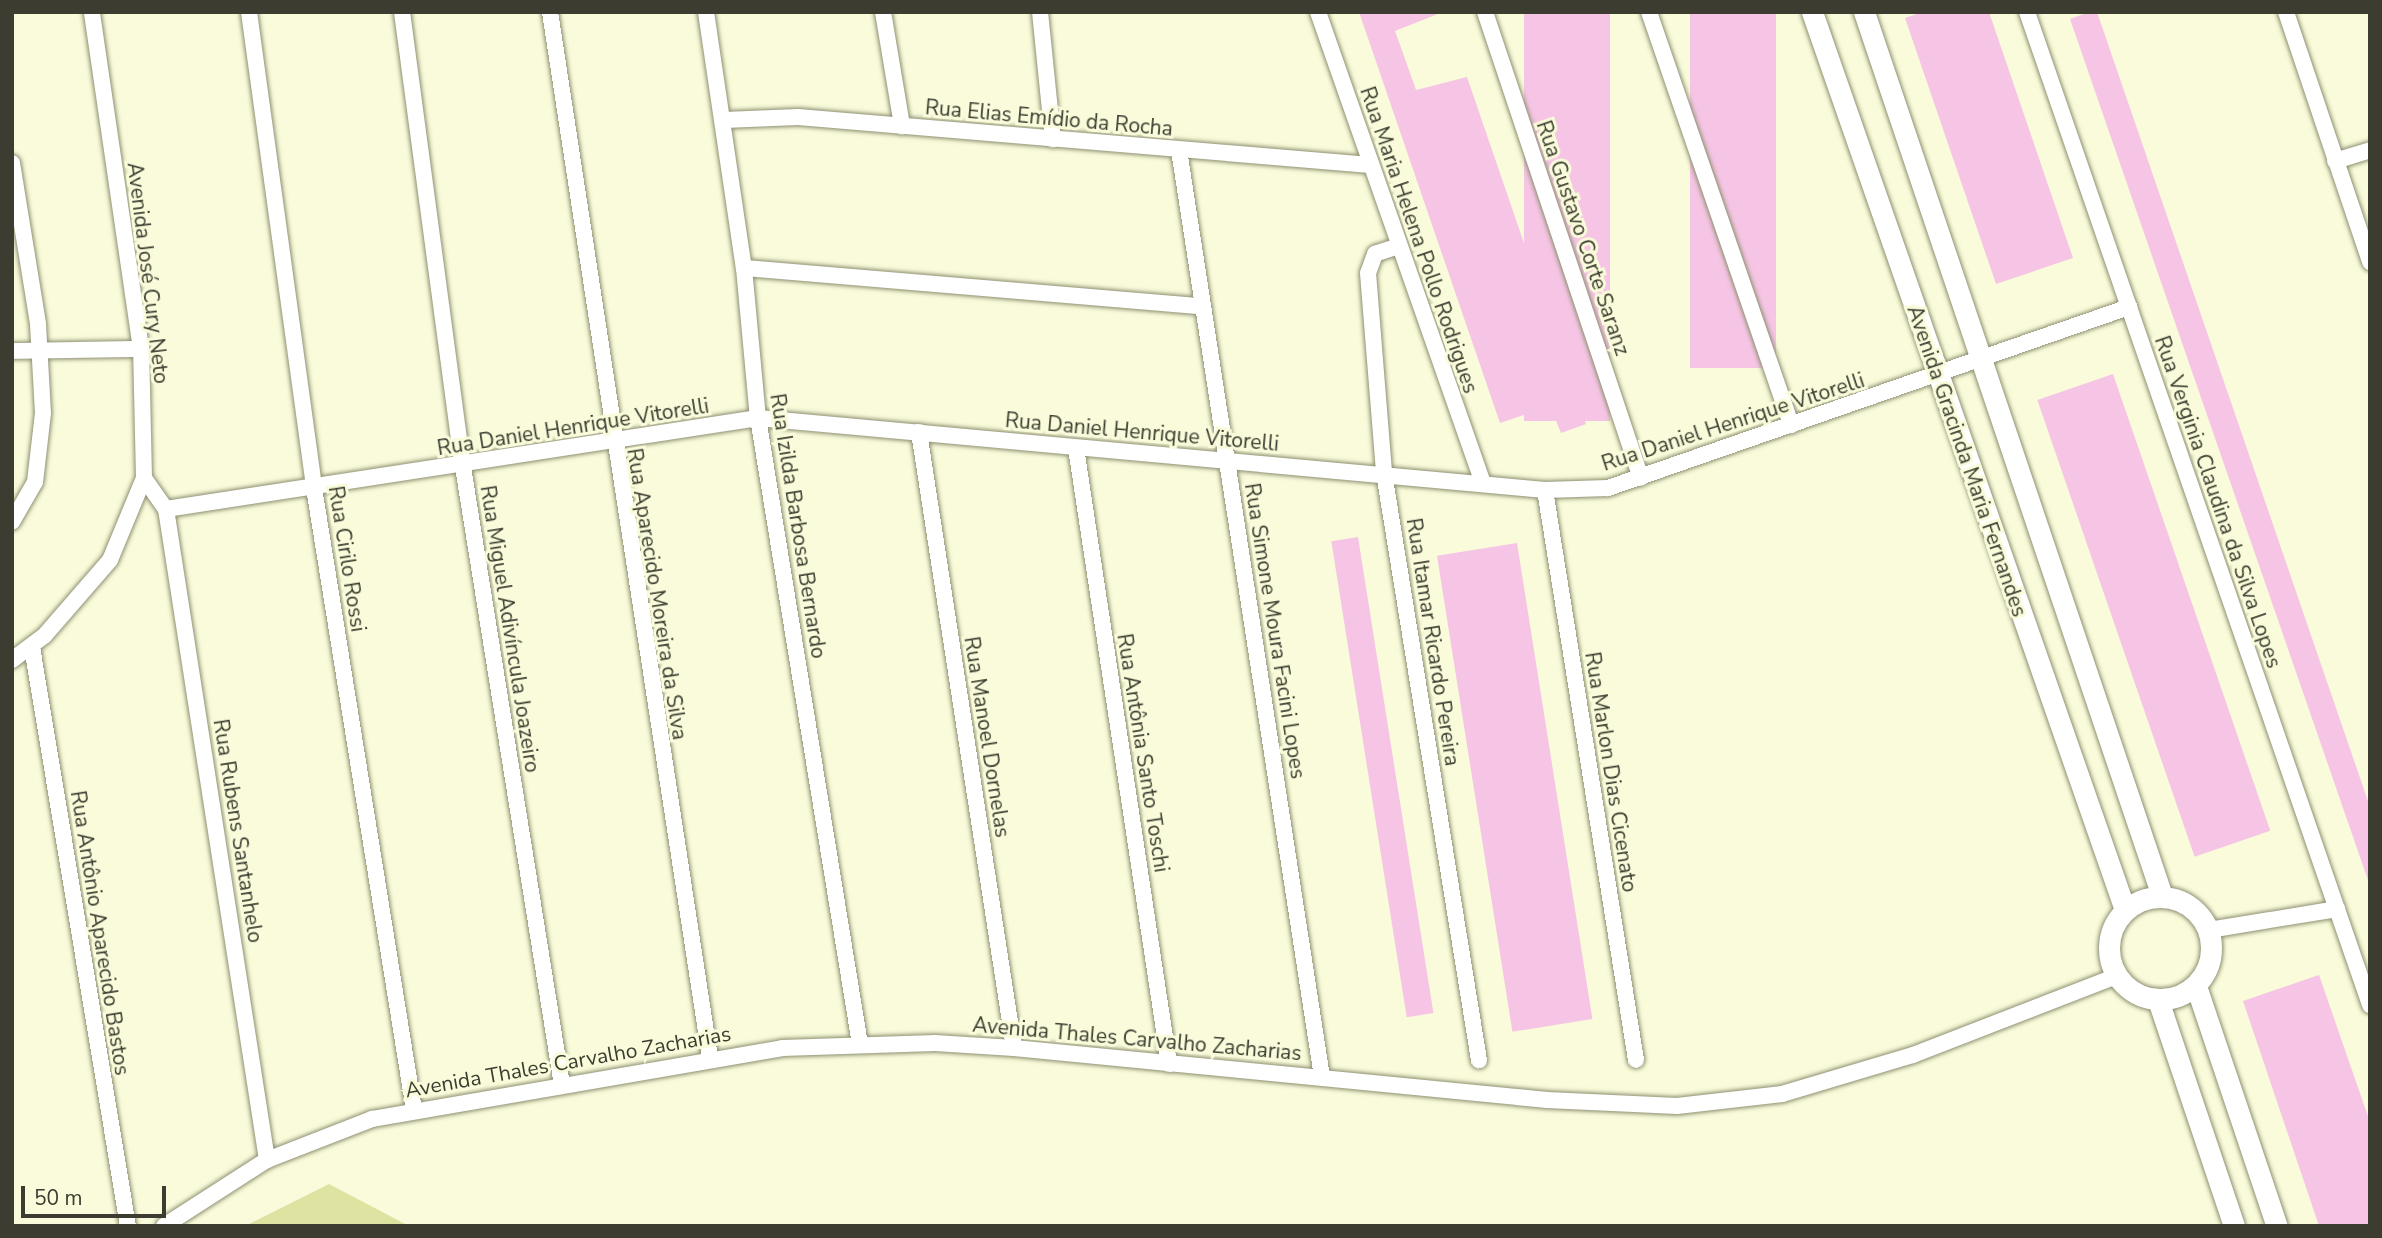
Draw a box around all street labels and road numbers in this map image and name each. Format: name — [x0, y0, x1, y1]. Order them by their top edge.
street label: Rua Maria Helena Pollo Rodrigues — [1355, 83, 1483, 397]
street label: Rua Elias Emídio da Rocha — [924, 95, 1174, 141]
street label: Rua Gustavo Corte Saranz — [1531, 117, 1635, 359]
street label: Avenida José Cury Neto — [122, 161, 174, 385]
street label: Avenida Gracinda Maria Fernandes — [1902, 302, 2032, 620]
street label: Rua Verginia Claudina da Silva Lopes — [2149, 333, 2287, 671]
street label: Rua Daniel Henrique Vitorelli — [1598, 368, 1868, 476]
street label: Rua Izilda Barbosa Bernardo — [765, 392, 831, 660]
street label: Rua Daniel Henrique Vitorelli — [435, 393, 711, 461]
street label: Rua Daniel Henrique Vitorelli — [1004, 407, 1280, 457]
street label: Rua Aparecido Moreira da Silva — [621, 446, 693, 742]
street label: Rua Simone Moura Facini Lopes — [1239, 481, 1311, 781]
street label: Rua Cirilo Rossi — [323, 484, 371, 634]
street label: Rua Miguel Adivíncula Joazeiro — [475, 484, 545, 774]
street label: Rua Itamar Ricardo Pereira — [1401, 516, 1465, 768]
street label: Rua Antônia Santo Toschi — [1112, 632, 1174, 874]
street label: Rua Manoel Dornelas — [959, 635, 1015, 839]
street label: Rua Marlon Dias Cicenato — [1580, 650, 1642, 894]
street label: Rua Rubens Santanhelo — [208, 717, 268, 945]
street label: Rua Antônio Aparecido Bastos — [65, 789, 135, 1077]
street label: Avenida Thales Carvalho Zacharias — [971, 1012, 1303, 1066]
street label: Avenida Thales Carvalho Zacharias — [403, 1021, 733, 1103]

